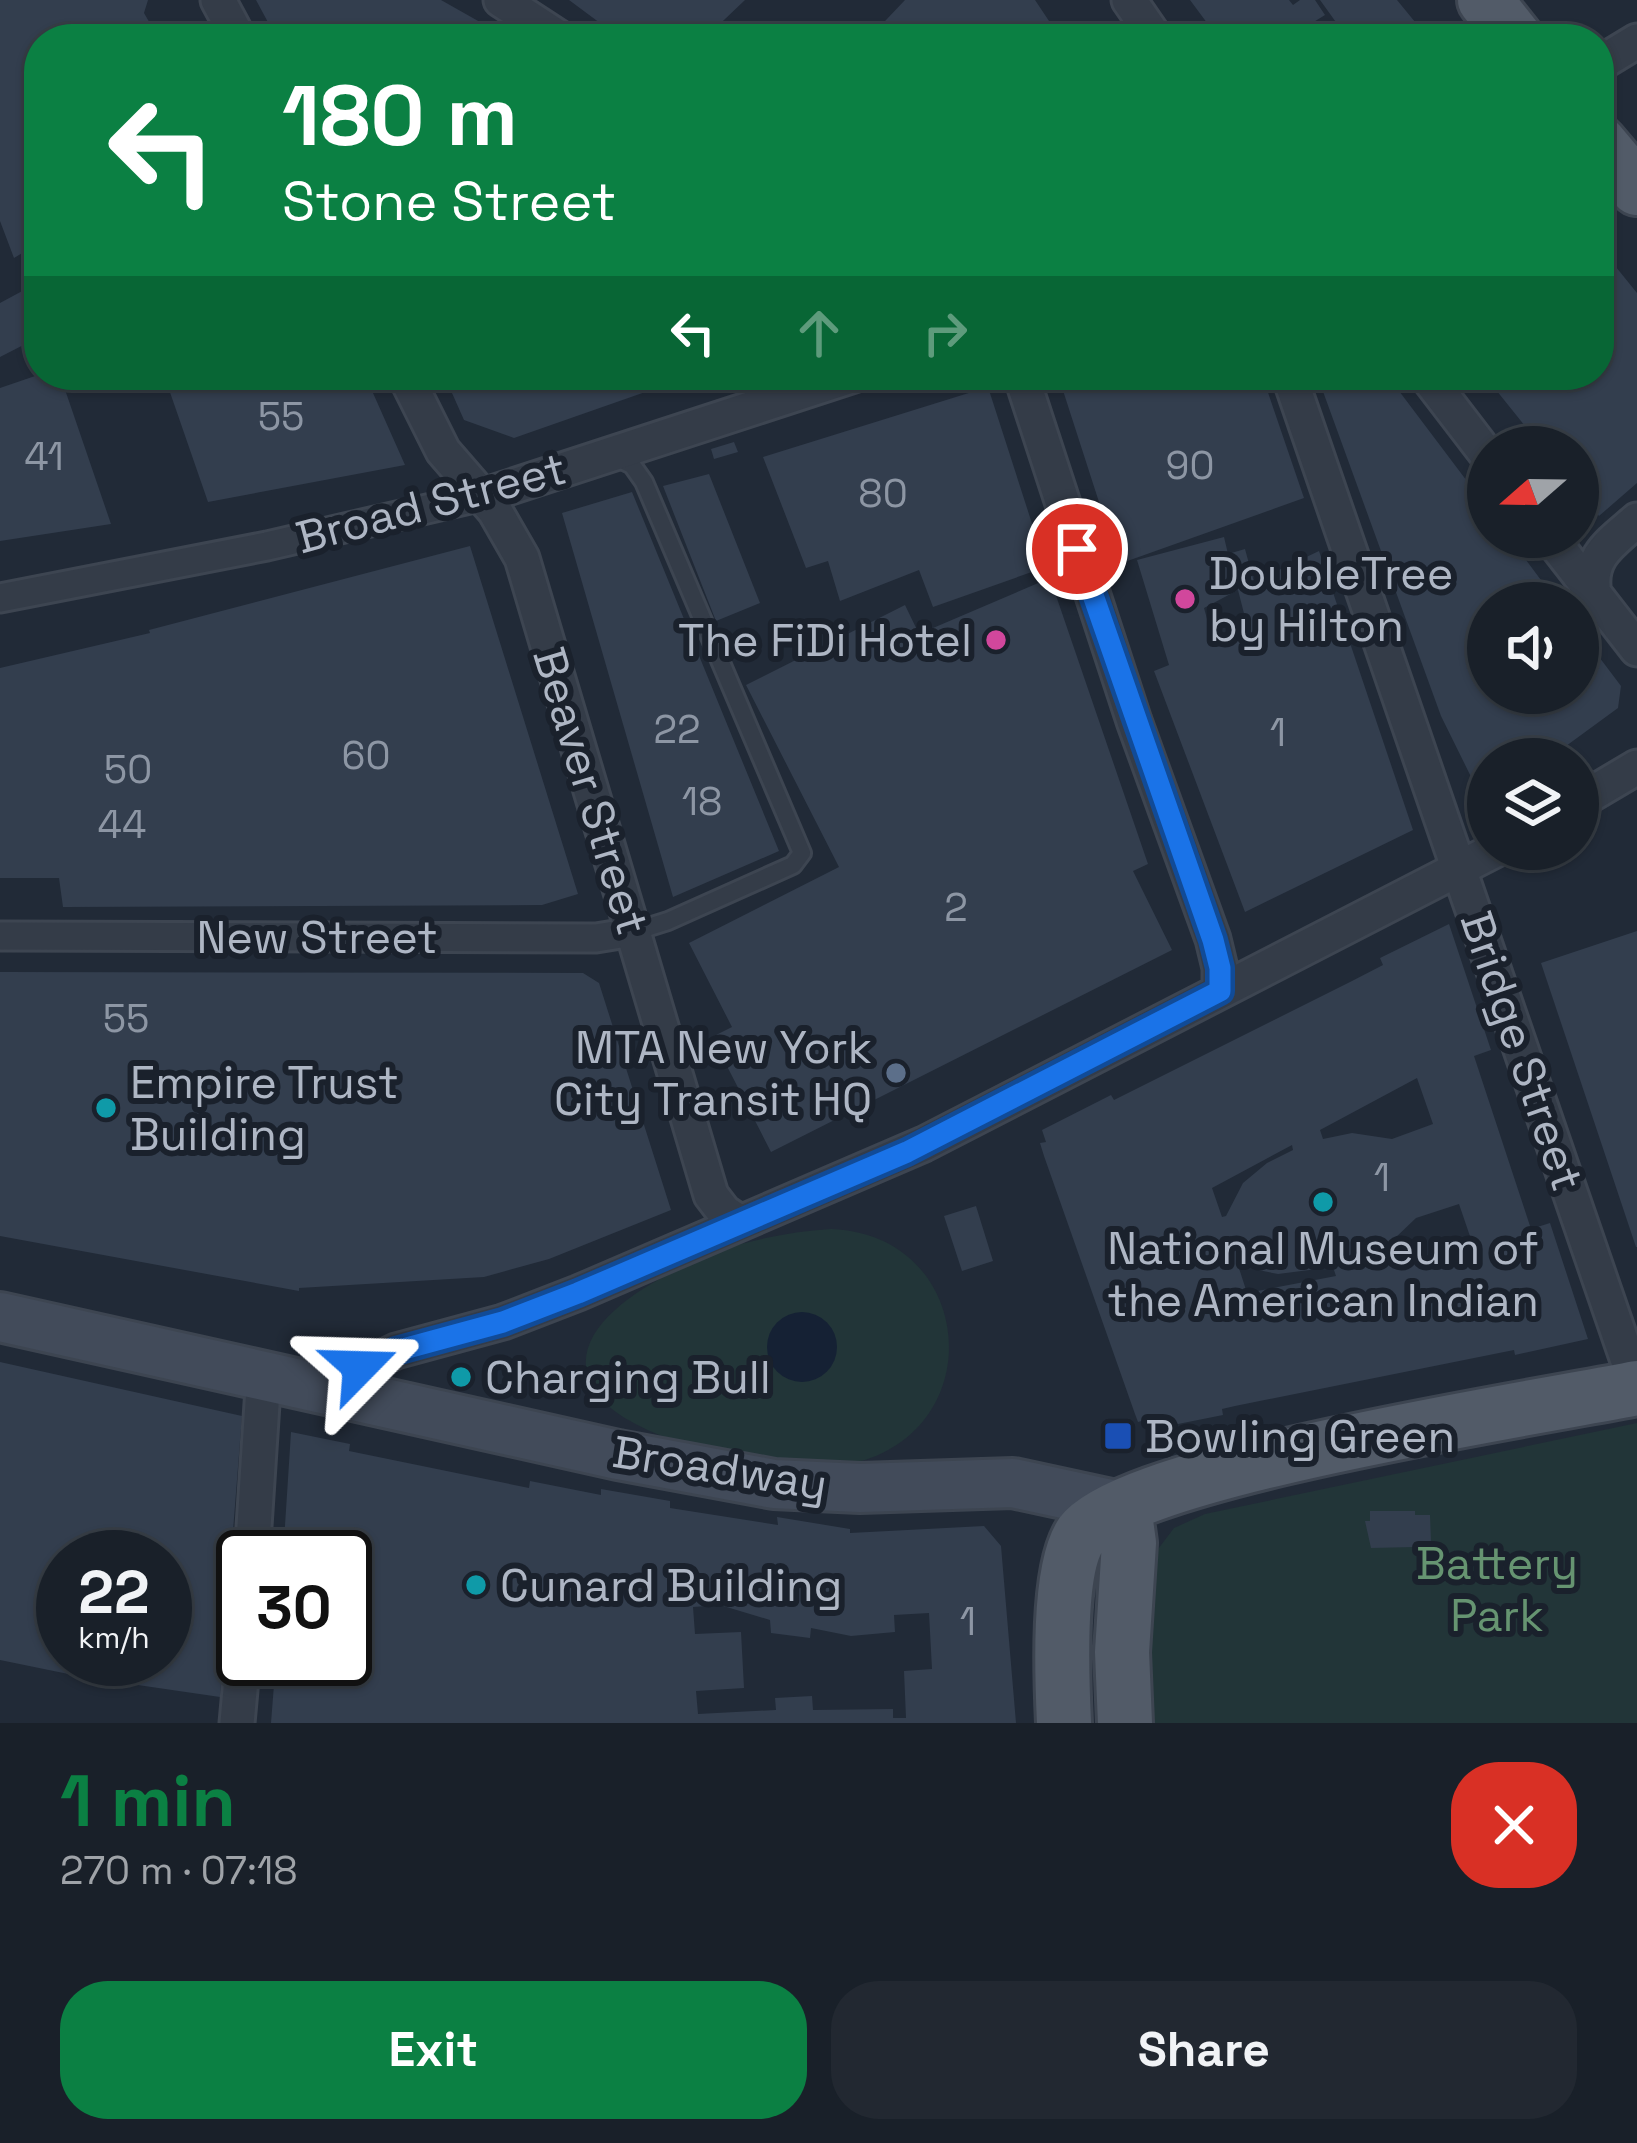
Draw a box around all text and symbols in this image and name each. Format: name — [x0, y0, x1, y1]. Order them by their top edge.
text: 180 m — [282, 62, 518, 170]
icon: left — [84, 72, 240, 228]
text: Stone Street — [282, 167, 616, 236]
icon: left — [660, 300, 726, 366]
icon: ahead — [786, 300, 852, 366]
icon: right — [912, 300, 978, 366]
house number: 55 — [258, 392, 304, 441]
north arrow — [1467, 426, 1599, 558]
map controls — [1467, 426, 1599, 870]
house number: 41 — [24, 432, 64, 481]
street label: Broad Street — [290, 440, 572, 566]
house number: 90 — [1166, 441, 1214, 490]
house number: 80 — [858, 469, 908, 518]
pin — [1026, 498, 1128, 600]
icon: arrive — [1044, 516, 1110, 582]
place label: DoubleTree by Hilton — [1209, 545, 1453, 654]
button: sound — [1467, 582, 1599, 714]
marker: DoubleTree by Hilton — [1172, 586, 1198, 612]
place label: The FiDi Hotel — [678, 612, 972, 669]
marker: The FiDi Hotel — [983, 627, 1009, 653]
street label: Beaver Street — [520, 641, 662, 941]
house number: 22 — [653, 705, 701, 754]
house number: 1 — [1270, 708, 1286, 757]
house number: 60 — [342, 731, 390, 780]
button: layers — [1467, 738, 1599, 870]
house number: 50 — [104, 745, 152, 794]
house number: 18 — [682, 777, 722, 826]
house number: 44 — [98, 800, 146, 849]
house number: 2 — [944, 883, 968, 932]
street label: Bridge Street — [1448, 904, 1596, 1198]
street label: New Street — [196, 909, 438, 966]
house number: 55 — [103, 994, 149, 1043]
place label: MTA New York City Transit HQ — [554, 1019, 872, 1128]
place label: Empire Trust Building — [130, 1054, 399, 1163]
marker: MTA New York City Transit HQ — [883, 1060, 909, 1086]
marker: Empire Trust Building — [93, 1095, 119, 1121]
house number: 1 — [1374, 1153, 1390, 1202]
marker: National Museum of the American Indian — [1310, 1189, 1336, 1215]
place label: National Museum of the American Indian — [1107, 1220, 1539, 1329]
position arrow — [297, 1304, 423, 1430]
place label: Charging Bull — [485, 1349, 771, 1406]
marker: Charging Bull — [448, 1364, 474, 1390]
place label: Bowling Green — [1145, 1408, 1455, 1465]
marker: Bowling Green — [1102, 1420, 1134, 1452]
street label: Broadway — [609, 1423, 831, 1513]
speed limit sign: 30 — [216, 1530, 372, 1686]
park label: Battery Park — [1416, 1535, 1578, 1644]
text: 22 — [78, 1554, 150, 1631]
place label: Cunard Building — [500, 1557, 842, 1614]
marker: Cunard Building — [463, 1572, 489, 1598]
house number: 1 — [960, 1597, 976, 1646]
text: km/h — [78, 1618, 150, 1657]
text: 1 min — [60, 1755, 236, 1847]
button: close — [1451, 1762, 1577, 1888]
text: 270 m · 07:18 — [60, 1846, 298, 1895]
button: Exit — [60, 1981, 807, 2119]
button: Share — [831, 1981, 1577, 2119]

